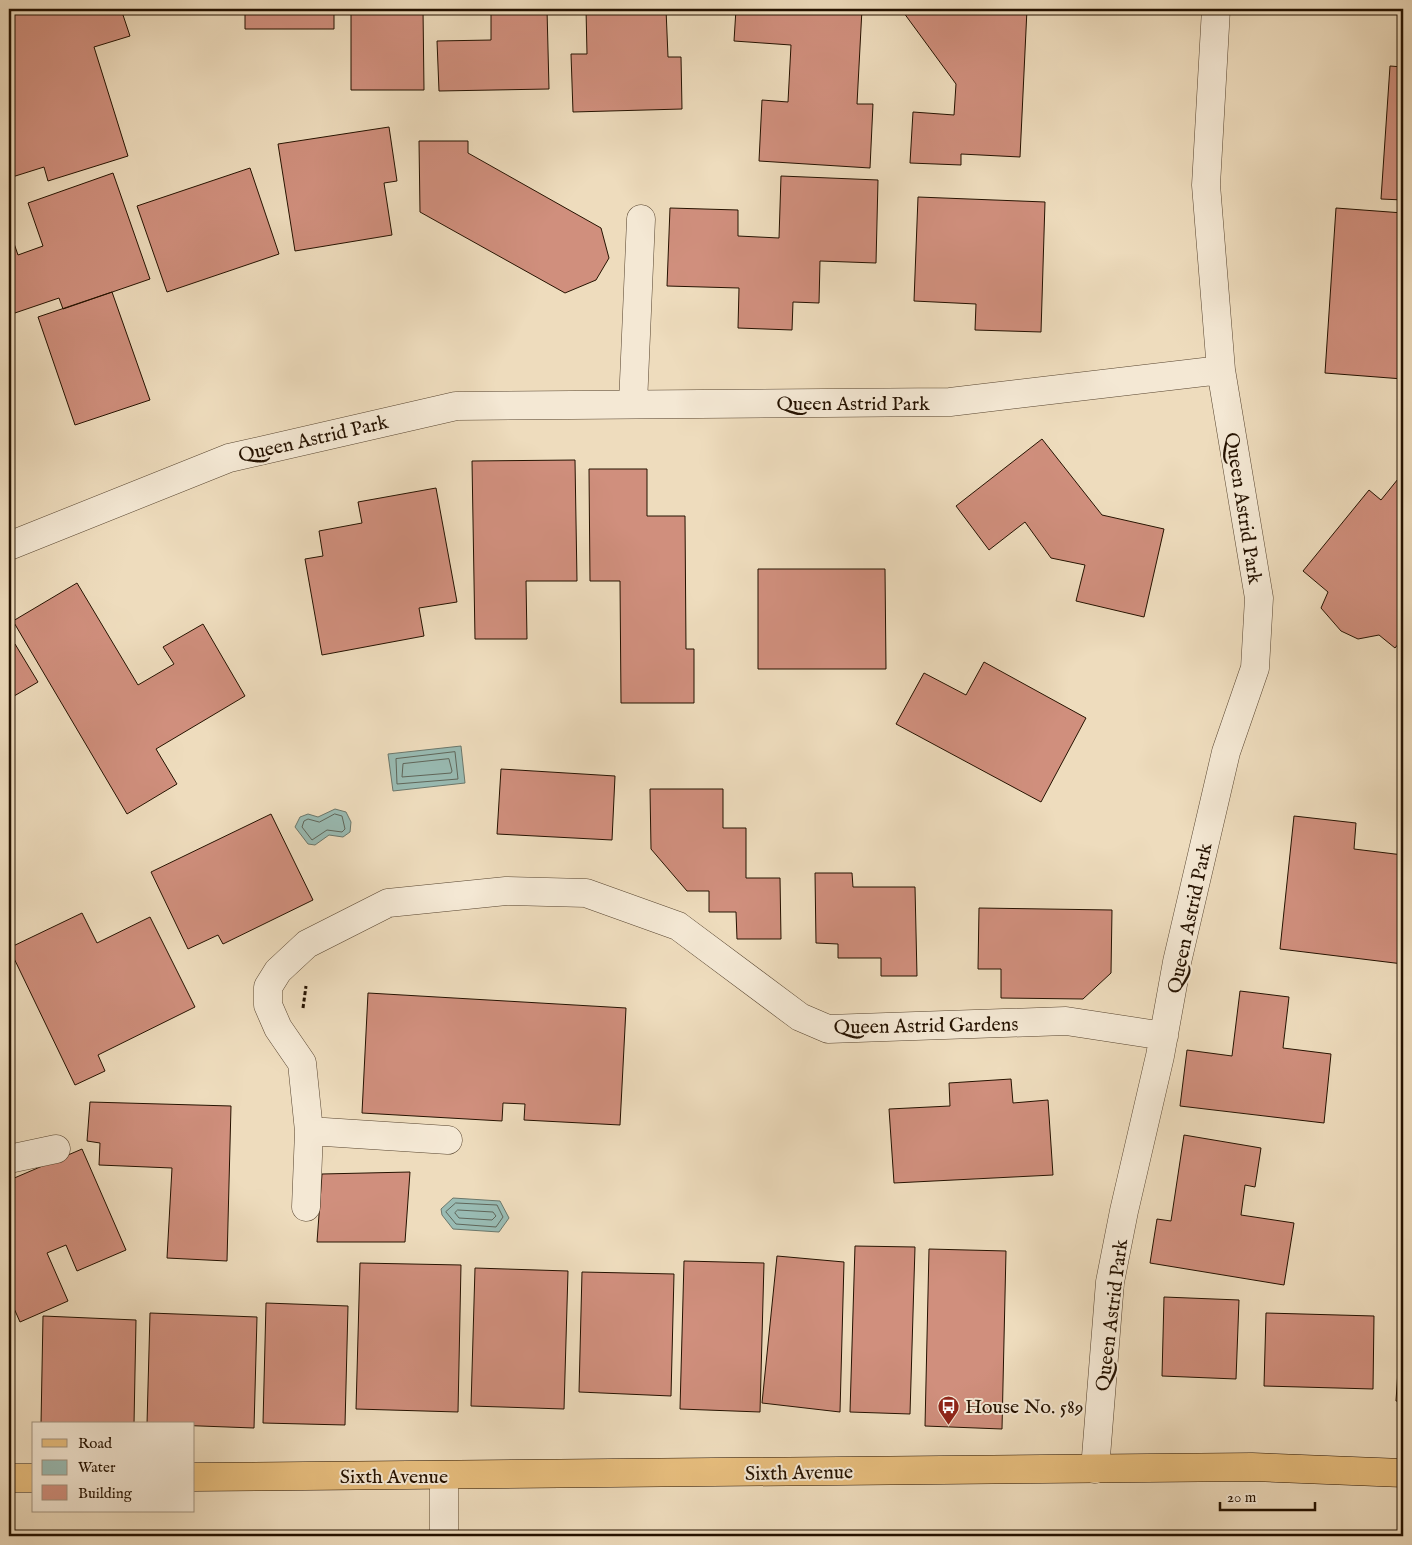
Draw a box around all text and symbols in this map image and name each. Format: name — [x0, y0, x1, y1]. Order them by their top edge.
street label: Queen Astrid Park — [776, 392, 930, 417]
street label: Queen Astrid Park — [236, 410, 391, 469]
street label: Queen Astrid Park — [1218, 431, 1267, 586]
street label: Queen Astrid Park — [1162, 840, 1219, 996]
street label: Queen Astrid Gardens — [834, 1012, 1019, 1041]
street label: Queen Astrid Park — [1091, 1237, 1134, 1393]
bus stop icon: House No. 589 — [937, 1394, 961, 1425]
place label: House No. 589 — [965, 1395, 1084, 1420]
legend — [32, 1422, 195, 1512]
text: Road — [78, 1434, 113, 1453]
text: Water — [78, 1458, 116, 1477]
street label: Sixth Avenue — [745, 1460, 853, 1487]
street label: Sixth Avenue — [340, 1465, 448, 1490]
scale bar — [1220, 1480, 1314, 1512]
text: Building — [78, 1484, 133, 1503]
text: 20 m — [1227, 1488, 1257, 1507]

